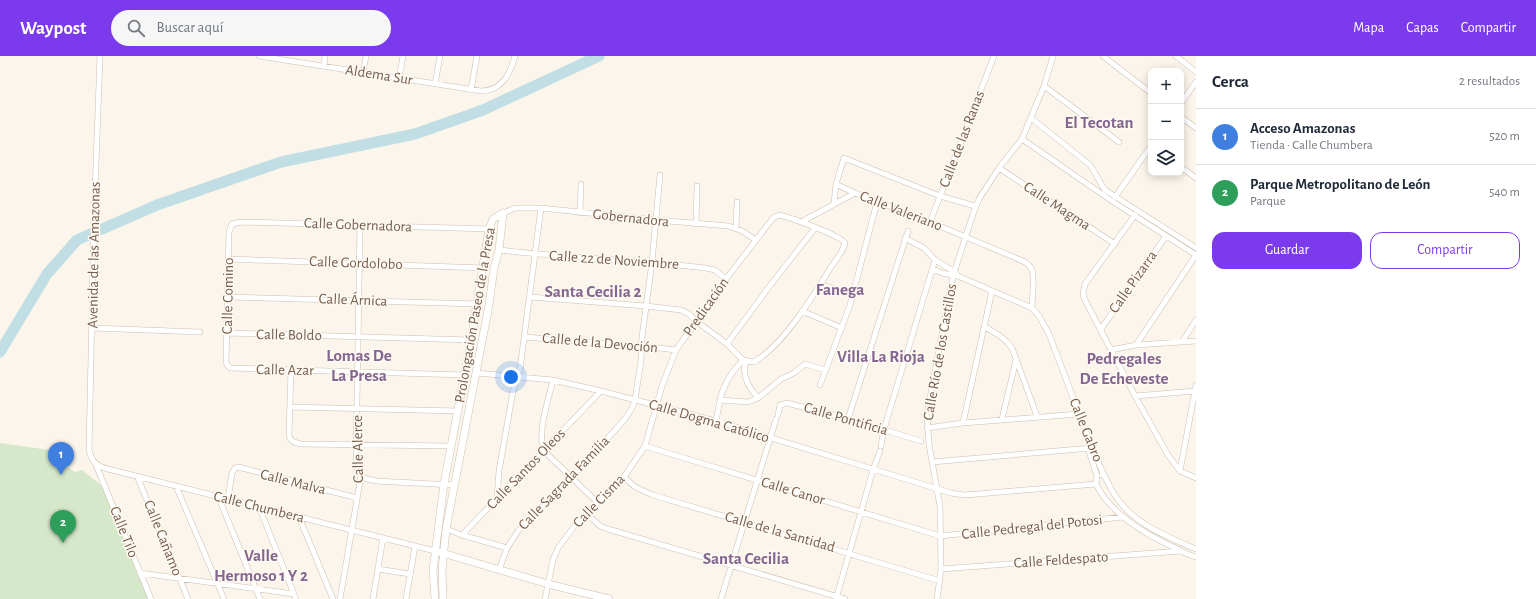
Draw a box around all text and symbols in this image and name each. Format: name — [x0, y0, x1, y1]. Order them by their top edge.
search box — [111, 10, 391, 46]
icon: search — [125, 17, 147, 39]
text: Waypost — [20, 19, 87, 38]
text: Buscar aquí — [157, 20, 223, 35]
text: Mapa — [1353, 21, 1384, 35]
text: Capas — [1406, 21, 1439, 35]
text: Compartir — [1461, 21, 1516, 35]
street label: Aldema Sur — [344, 62, 414, 88]
map controls — [1148, 68, 1184, 176]
button: + — [1148, 68, 1184, 104]
text: Cerca — [1212, 73, 1249, 90]
text: 2 resultados — [1459, 75, 1520, 88]
street label: Calle de las Ranas — [937, 89, 987, 189]
button: − — [1148, 104, 1184, 140]
district label: El Tecotan — [1064, 114, 1134, 131]
text: Acceso Amazonas — [1250, 121, 1356, 136]
text: 1 — [1223, 130, 1227, 143]
text: 520 m — [1489, 130, 1520, 143]
text: Tienda · Calle Chumbera — [1250, 139, 1373, 152]
button: layers — [1148, 140, 1184, 176]
text: Parque Metropolitano de León — [1250, 177, 1431, 192]
street label: Calle Magma — [1021, 179, 1093, 233]
street label: Avenida de las Amazonas — [85, 182, 103, 328]
text: 2 — [1222, 186, 1228, 199]
text: 540 m — [1489, 186, 1520, 199]
street label: Calle Valeriano — [858, 188, 944, 234]
text: Parque — [1250, 195, 1286, 208]
street label: Gobernadora — [592, 207, 670, 229]
street label: Calle Gobernadora — [304, 216, 412, 234]
street label: Prolongación Paseo de la Presa — [452, 226, 498, 404]
button: Guardar — [1212, 232, 1362, 269]
button: Compartir — [1370, 232, 1520, 269]
street label: Calle 22 de Noviembre — [549, 248, 679, 272]
street label: Calle Pizarra — [1106, 248, 1160, 316]
street label: Calle Gordolobo — [309, 254, 403, 272]
street label: Calle Comino — [220, 257, 236, 335]
street label: Predicación — [680, 275, 732, 339]
district label: Fanega — [816, 281, 864, 298]
street label: Calle Río de los Castillos — [921, 282, 959, 422]
district label: Santa Cecilia 2 — [545, 283, 641, 300]
street label: Calle Árnica — [318, 289, 388, 309]
street label: Calle Boldo — [256, 327, 322, 343]
street label: Calle de la Devoción — [541, 330, 659, 356]
district label: Lomas De La Presa — [326, 347, 392, 384]
district label: Villa La Rioja — [837, 348, 925, 366]
district label: Pedregales De Echeveste — [1079, 350, 1169, 387]
street label: Calle Azar — [256, 362, 314, 378]
your location — [501, 367, 521, 387]
street label: Calle Gabro — [1066, 396, 1106, 464]
street label: Calle Dogma Católico — [647, 397, 771, 445]
street label: Calle Pontificia — [802, 400, 890, 438]
street label: Calle Alerce — [350, 415, 366, 483]
street label: Calle Santos Oleos — [484, 426, 568, 512]
street label: Calle Sagrada Familia — [516, 433, 613, 533]
pin: 1 — [48, 442, 74, 475]
street label: Calle Malva — [259, 467, 327, 497]
street label: Calle Cisma — [570, 471, 628, 530]
street label: Calle Canor — [759, 474, 827, 508]
street label: Calle Chumbera — [212, 488, 306, 526]
street label: Calle Cañamo — [141, 498, 185, 578]
street label: Calle Tilo — [107, 504, 141, 560]
street label: Calle de la Santidad — [723, 509, 837, 555]
pin: 2 — [50, 510, 76, 543]
street label: Calle Pedregal del Potosi — [961, 512, 1103, 542]
district label: Valle Hermoso 1 Y 2 — [214, 547, 308, 584]
street label: Calle Feldespato — [1013, 549, 1109, 571]
district label: Santa Cecilia — [703, 550, 789, 567]

